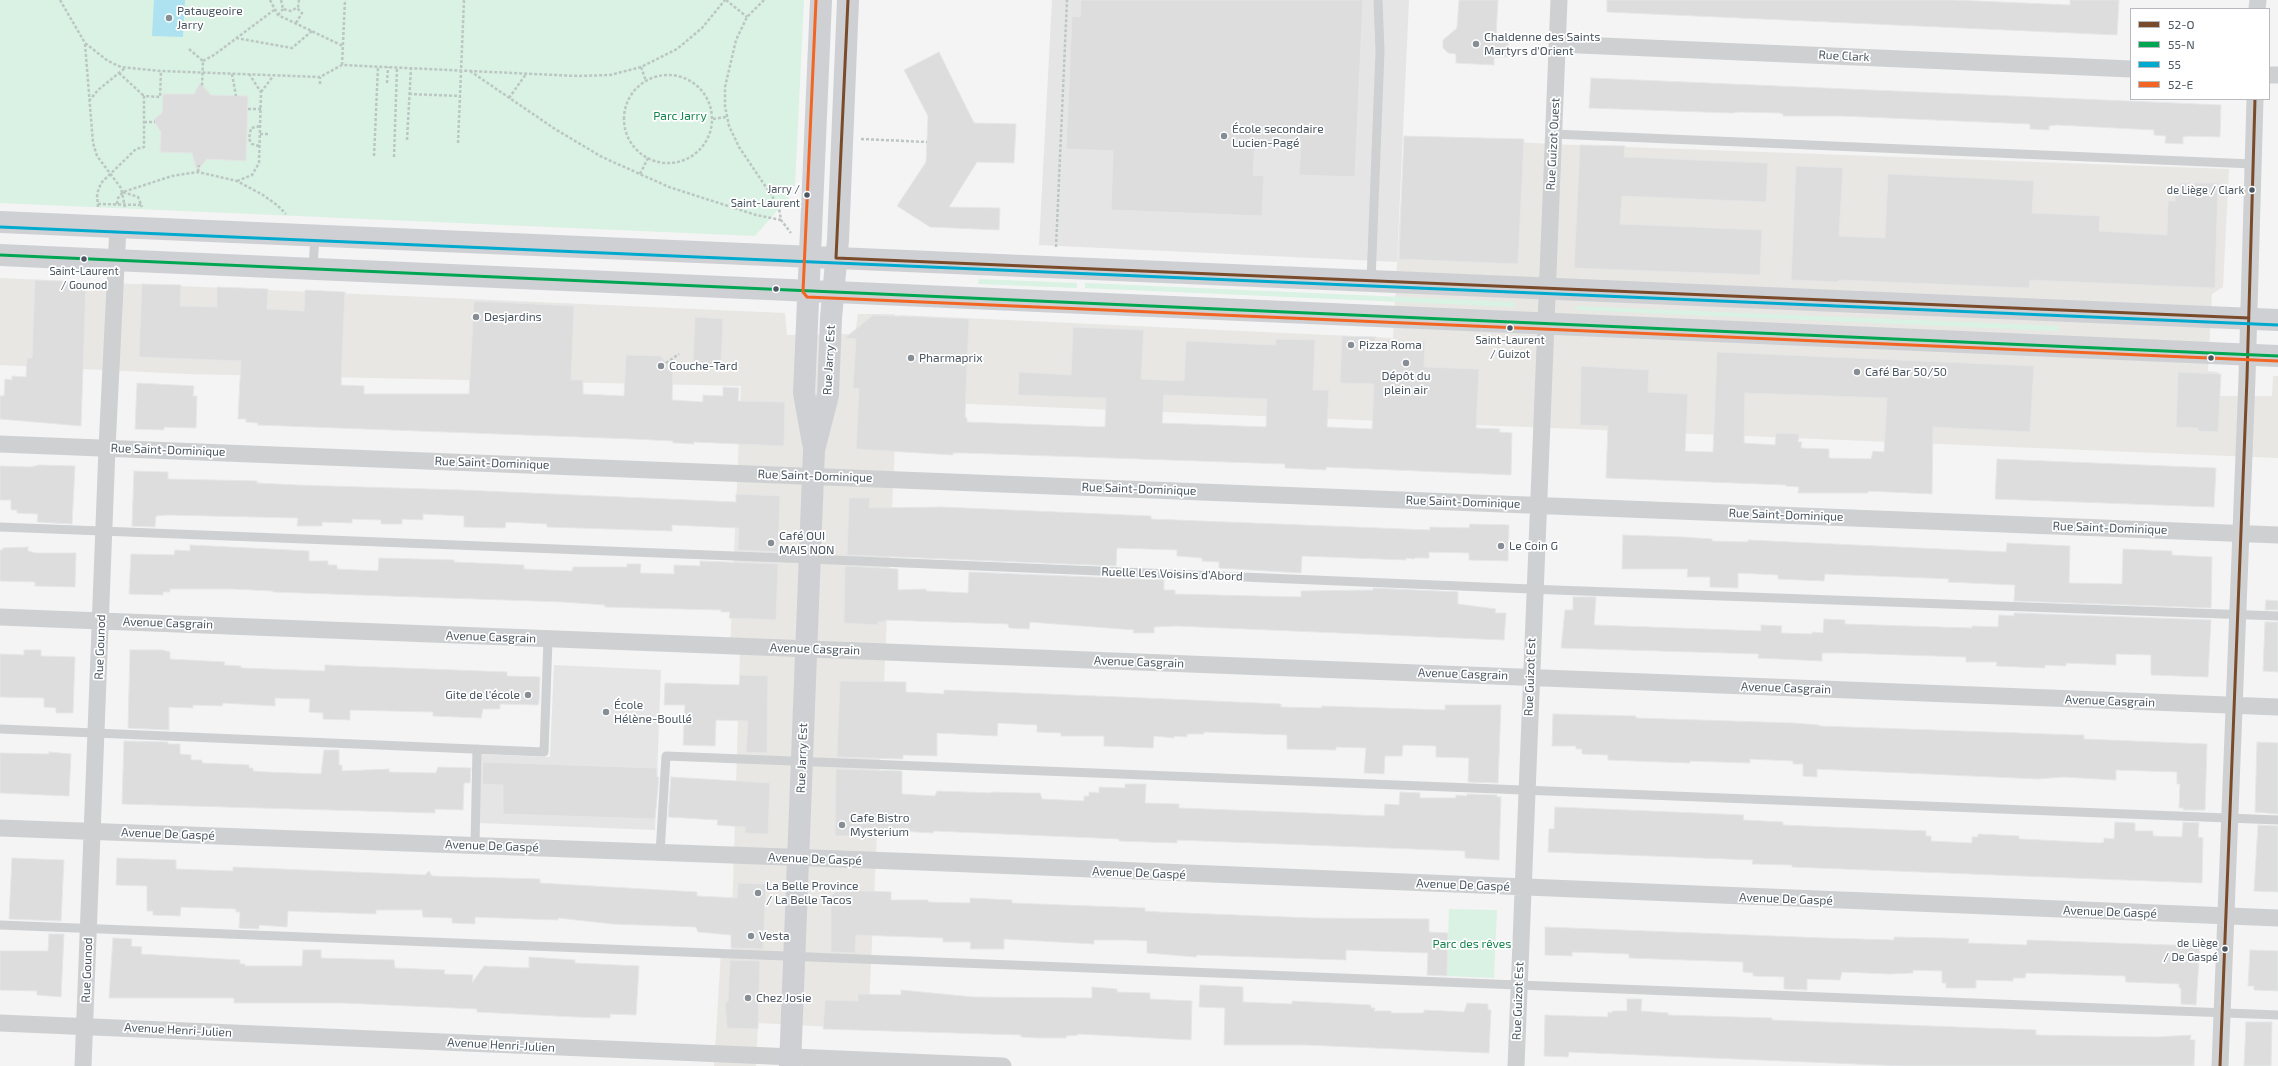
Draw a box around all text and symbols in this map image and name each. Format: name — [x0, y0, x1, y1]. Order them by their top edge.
place label: Pataugeoire Jarry — [177, 4, 243, 32]
legend — [2130, 8, 2270, 100]
marker: Pataugeoire Jarry — [164, 13, 174, 23]
text: 52-O — [2168, 17, 2195, 31]
place label: Chaldenne des Saints Martyrs d'Orient — [1484, 30, 1600, 58]
text: 55-N — [2168, 37, 2195, 51]
marker: Chaldenne des Saints Martyrs d'Orient — [1471, 39, 1481, 49]
street label: Rue Clark — [1818, 47, 1870, 65]
text: 55 — [2168, 57, 2181, 71]
text: 52-E — [2168, 77, 2193, 91]
street label: Rue Guizot Ouest — [1543, 97, 1563, 191]
park label: Parc Jarry — [653, 109, 707, 123]
place label: École secondaire Lucien-Pagé — [1232, 122, 1324, 150]
marker: École secondaire Lucien-Pagé — [1219, 131, 1229, 141]
place label: Jarry / Saint-Laurent — [731, 182, 800, 208]
place label: de Liège / Clark — [2167, 183, 2244, 197]
marker: de Liège / Clark — [2247, 185, 2257, 195]
marker: Jarry / Saint-Laurent — [802, 190, 812, 200]
marker: Saint-Laurent / Gounod — [79, 254, 89, 264]
place label: Saint-Laurent / Gounod — [49, 264, 119, 290]
unlabelled marker — [771, 284, 781, 294]
place label: Desjardins — [484, 310, 542, 324]
marker: Desjardins — [471, 312, 481, 322]
marker: Saint-Laurent / Guizot — [1505, 323, 1515, 333]
street label: Rue Jarry Est — [820, 325, 838, 395]
place label: Saint-Laurent / Guizot — [1475, 333, 1545, 359]
place label: Pizza Roma — [1359, 338, 1422, 352]
marker: Pizza Roma — [1346, 340, 1356, 350]
place label: Pharmaprix — [919, 351, 983, 365]
marker: Pharmaprix — [906, 353, 916, 363]
unlabelled marker — [2206, 353, 2216, 363]
marker: Dépôt du plein air — [1401, 358, 1411, 368]
place label: Couche-Tard — [669, 359, 738, 373]
marker: Couche-Tard — [656, 361, 666, 371]
place label: Café Bar 50/50 — [1865, 365, 1947, 379]
marker: Café Bar 50/50 — [1852, 367, 1862, 377]
place label: Dépôt du plein air — [1381, 369, 1431, 397]
street label: Rue Saint-Dominique — [110, 441, 226, 459]
street label: Rue Saint-Dominique — [434, 454, 550, 472]
street label: Rue Saint-Dominique — [757, 467, 873, 485]
street label: Rue Saint-Dominique — [1081, 480, 1197, 498]
street label: Rue Saint-Dominique — [1405, 493, 1521, 511]
street label: Rue Saint-Dominique — [1728, 506, 1844, 524]
street label: Rue Saint-Dominique — [2052, 519, 2168, 537]
place label: Café OUI MAIS NON — [779, 529, 834, 557]
marker: Café OUI MAIS NON — [766, 538, 776, 548]
place label: Le Coin G — [1509, 539, 1558, 553]
marker: Le Coin G — [1496, 541, 1506, 551]
street label: Ruelle Les Voisins d’Abord — [1101, 564, 1243, 584]
street label: Rue Gounod — [92, 614, 108, 680]
street label: Avenue Casgrain — [123, 614, 213, 632]
street label: Avenue Casgrain — [446, 628, 536, 646]
street label: Rue Guizot Est — [1521, 638, 1539, 716]
street label: Avenue Casgrain — [770, 640, 860, 658]
street label: Avenue Casgrain — [1094, 653, 1184, 671]
street label: Avenue Casgrain — [1418, 665, 1508, 683]
street label: Avenue Casgrain — [1741, 679, 1831, 697]
place label: Gite de l'école — [445, 688, 520, 702]
marker: Gite de l'école — [523, 690, 533, 700]
street label: Avenue Casgrain — [2065, 692, 2155, 710]
place label: École Hélène-Boullé — [614, 698, 692, 726]
marker: École Hélène-Boullé — [601, 707, 611, 717]
street label: Rue Jarry Est — [794, 723, 810, 793]
place label: Cafe Bistro Mysterium — [850, 811, 910, 839]
marker: Cafe Bistro Mysterium — [837, 820, 847, 830]
street label: Avenue De Gaspé — [121, 825, 215, 843]
street label: Avenue De Gaspé — [445, 837, 539, 855]
street label: Avenue De Gaspé — [768, 850, 862, 868]
street label: Avenue De Gaspé — [1092, 864, 1186, 882]
street label: Avenue De Gaspé — [1416, 876, 1510, 894]
place label: La Belle Province / La Belle Tacos — [766, 879, 859, 907]
marker: La Belle Province / La Belle Tacos — [753, 888, 763, 898]
street label: Avenue De Gaspé — [1739, 890, 1833, 908]
street label: Avenue De Gaspé — [2063, 903, 2157, 921]
place label: Vesta — [759, 929, 790, 943]
marker: Vesta — [746, 931, 756, 941]
place label: de Liège / De Gaspé — [2163, 936, 2218, 962]
street label: Rue Gounod — [79, 937, 95, 1003]
park label: Parc des rêves — [1433, 937, 1511, 951]
marker: de Liège / De Gaspé — [2220, 944, 2230, 954]
street label: Rue Guizot Est — [1509, 962, 1527, 1040]
place label: Chez Josie — [756, 991, 811, 1005]
marker: Chez Josie — [743, 993, 753, 1003]
street label: Avenue Henri-Julien — [124, 1020, 232, 1040]
street label: Avenue Henri-Julien — [447, 1035, 555, 1055]

